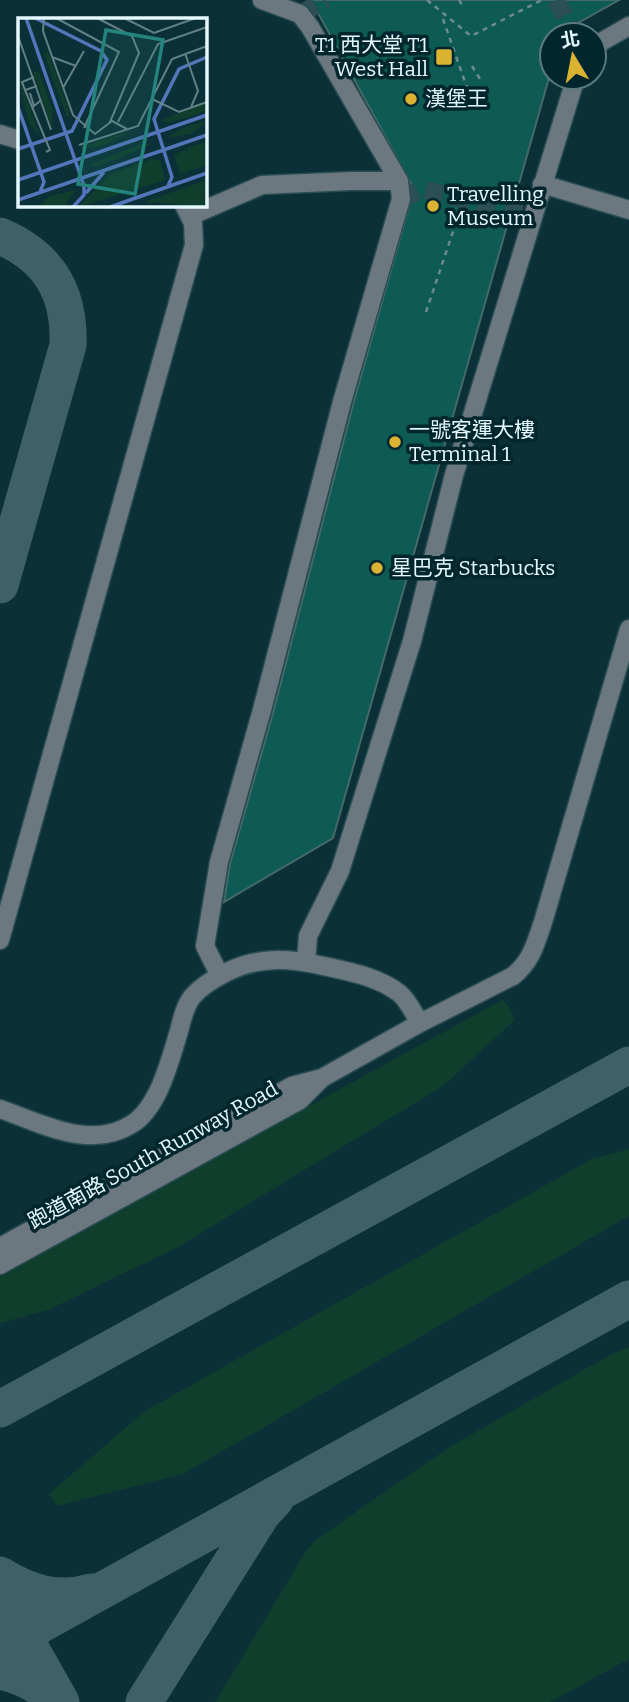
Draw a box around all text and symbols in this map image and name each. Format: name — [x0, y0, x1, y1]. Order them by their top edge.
inset map — [18, 18, 206, 206]
north arrow — [538, 21, 608, 91]
text: 北 — [559, 27, 581, 53]
place label: T1 西大堂 T1 West Hall — [315, 32, 428, 82]
marker: T1 西大堂 T1 West Hall — [434, 47, 454, 67]
place label: 漢堡王 — [425, 86, 488, 112]
marker: 漢堡王 — [403, 91, 419, 107]
place label: Travelling Museum — [447, 181, 544, 231]
marker: Travelling Museum — [425, 198, 441, 214]
place label: 一號客運大樓 Terminal 1 — [409, 417, 535, 467]
marker: 一號客運大樓 Terminal 1 — [387, 434, 403, 450]
place label: 星巴克 Starbucks — [391, 555, 555, 581]
marker: 星巴克 Starbucks — [369, 560, 385, 576]
street label: 跑道南路 South Runway Road — [24, 1075, 282, 1235]

